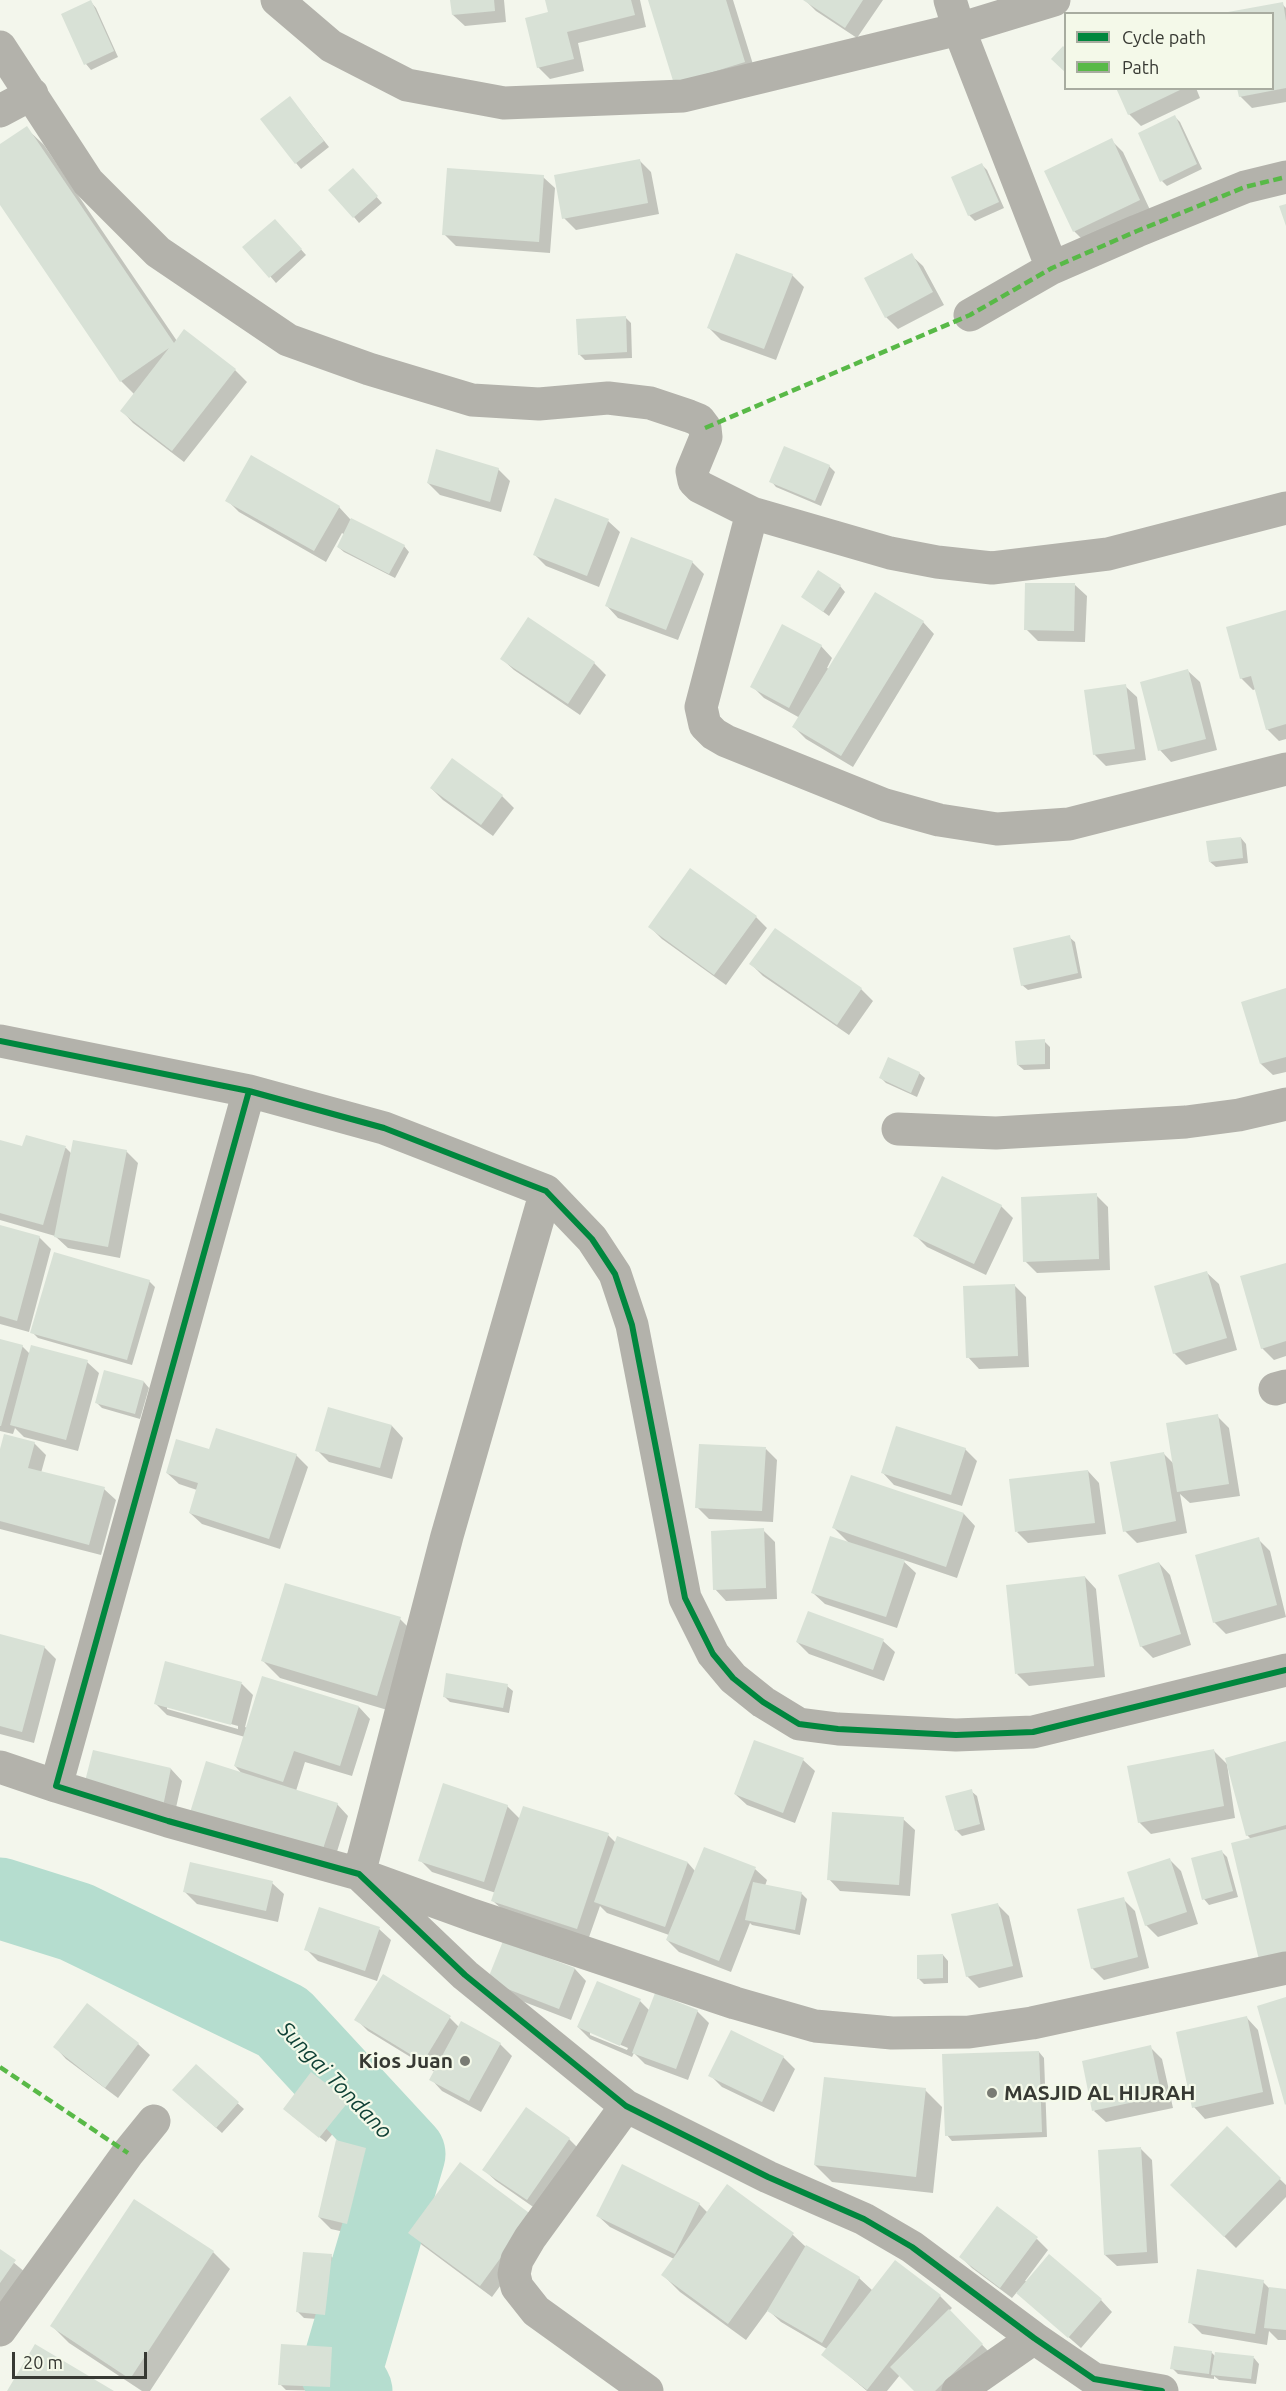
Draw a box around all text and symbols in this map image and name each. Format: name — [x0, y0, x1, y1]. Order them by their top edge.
legend — [1064, 12, 1274, 90]
text: Cycle path — [1122, 27, 1206, 47]
text: Path — [1122, 57, 1159, 77]
water label: Sungai Tondano — [272, 2016, 398, 2144]
place label: Kios Juan — [359, 2048, 453, 2074]
marker: Kios Juan — [458, 2054, 472, 2068]
place label: MASJID AL HIJRAH — [1004, 2080, 1195, 2106]
marker: MASJID AL HIJRAH — [985, 2086, 999, 2100]
scale bar — [15, 2340, 150, 2378]
text: 20 m — [23, 2352, 63, 2372]

